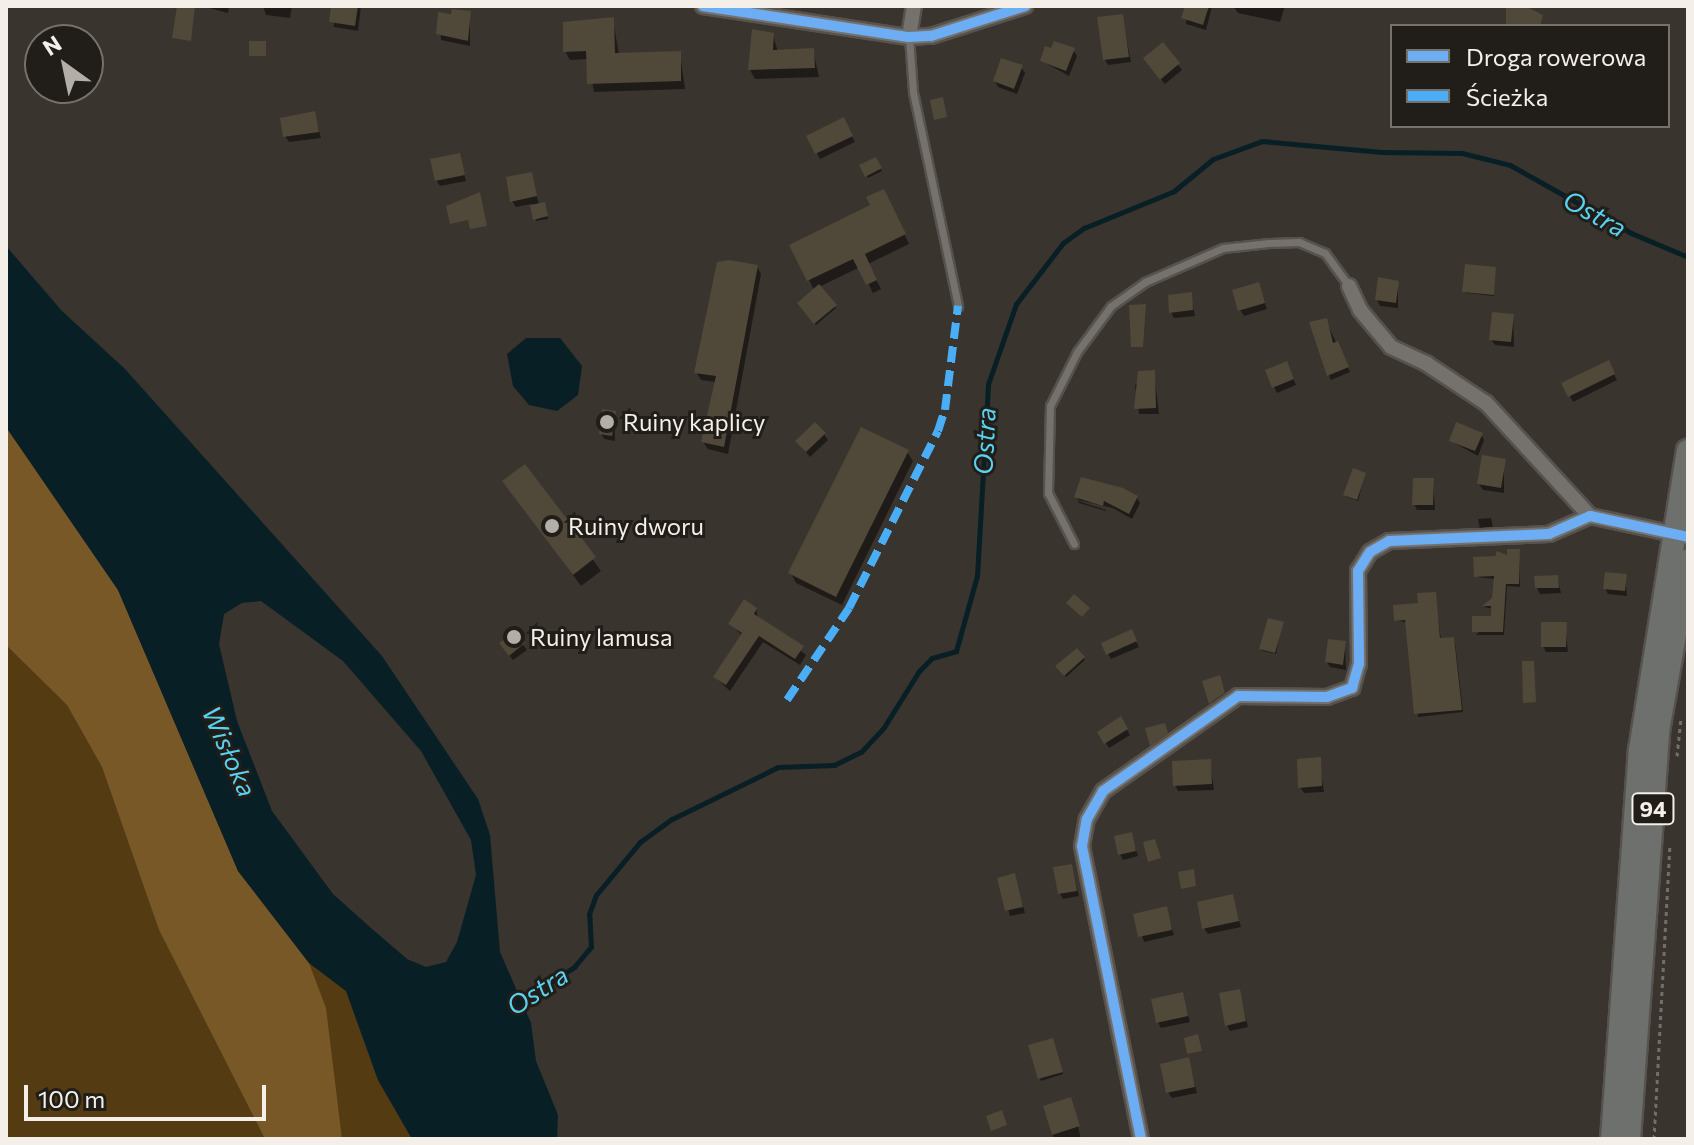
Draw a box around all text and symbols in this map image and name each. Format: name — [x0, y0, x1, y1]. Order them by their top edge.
north arrow — [24, 24, 104, 104]
legend — [1390, 24, 1670, 128]
text: N — [37, 29, 66, 61]
text: Droga rowerowa — [1466, 42, 1646, 71]
text: Ścieżka — [1466, 82, 1548, 111]
water label: Ostra — [1558, 183, 1632, 243]
water label: Ostra — [967, 407, 1001, 475]
place label: Ruiny kaplicy — [623, 408, 765, 436]
marker: Ruiny kaplicy — [598, 413, 616, 431]
place label: Ruiny dworu — [568, 512, 704, 540]
marker: Ruiny dworu — [543, 517, 561, 535]
place label: Ruiny lamusa — [530, 623, 672, 651]
marker: Ruiny lamusa — [505, 628, 523, 646]
water label: Wisłoka — [196, 701, 264, 801]
road number: 94 — [1631, 791, 1675, 827]
water label: Ostra — [500, 959, 574, 1021]
scale bar — [28, 1069, 270, 1119]
text: 100 m — [38, 1084, 105, 1113]

